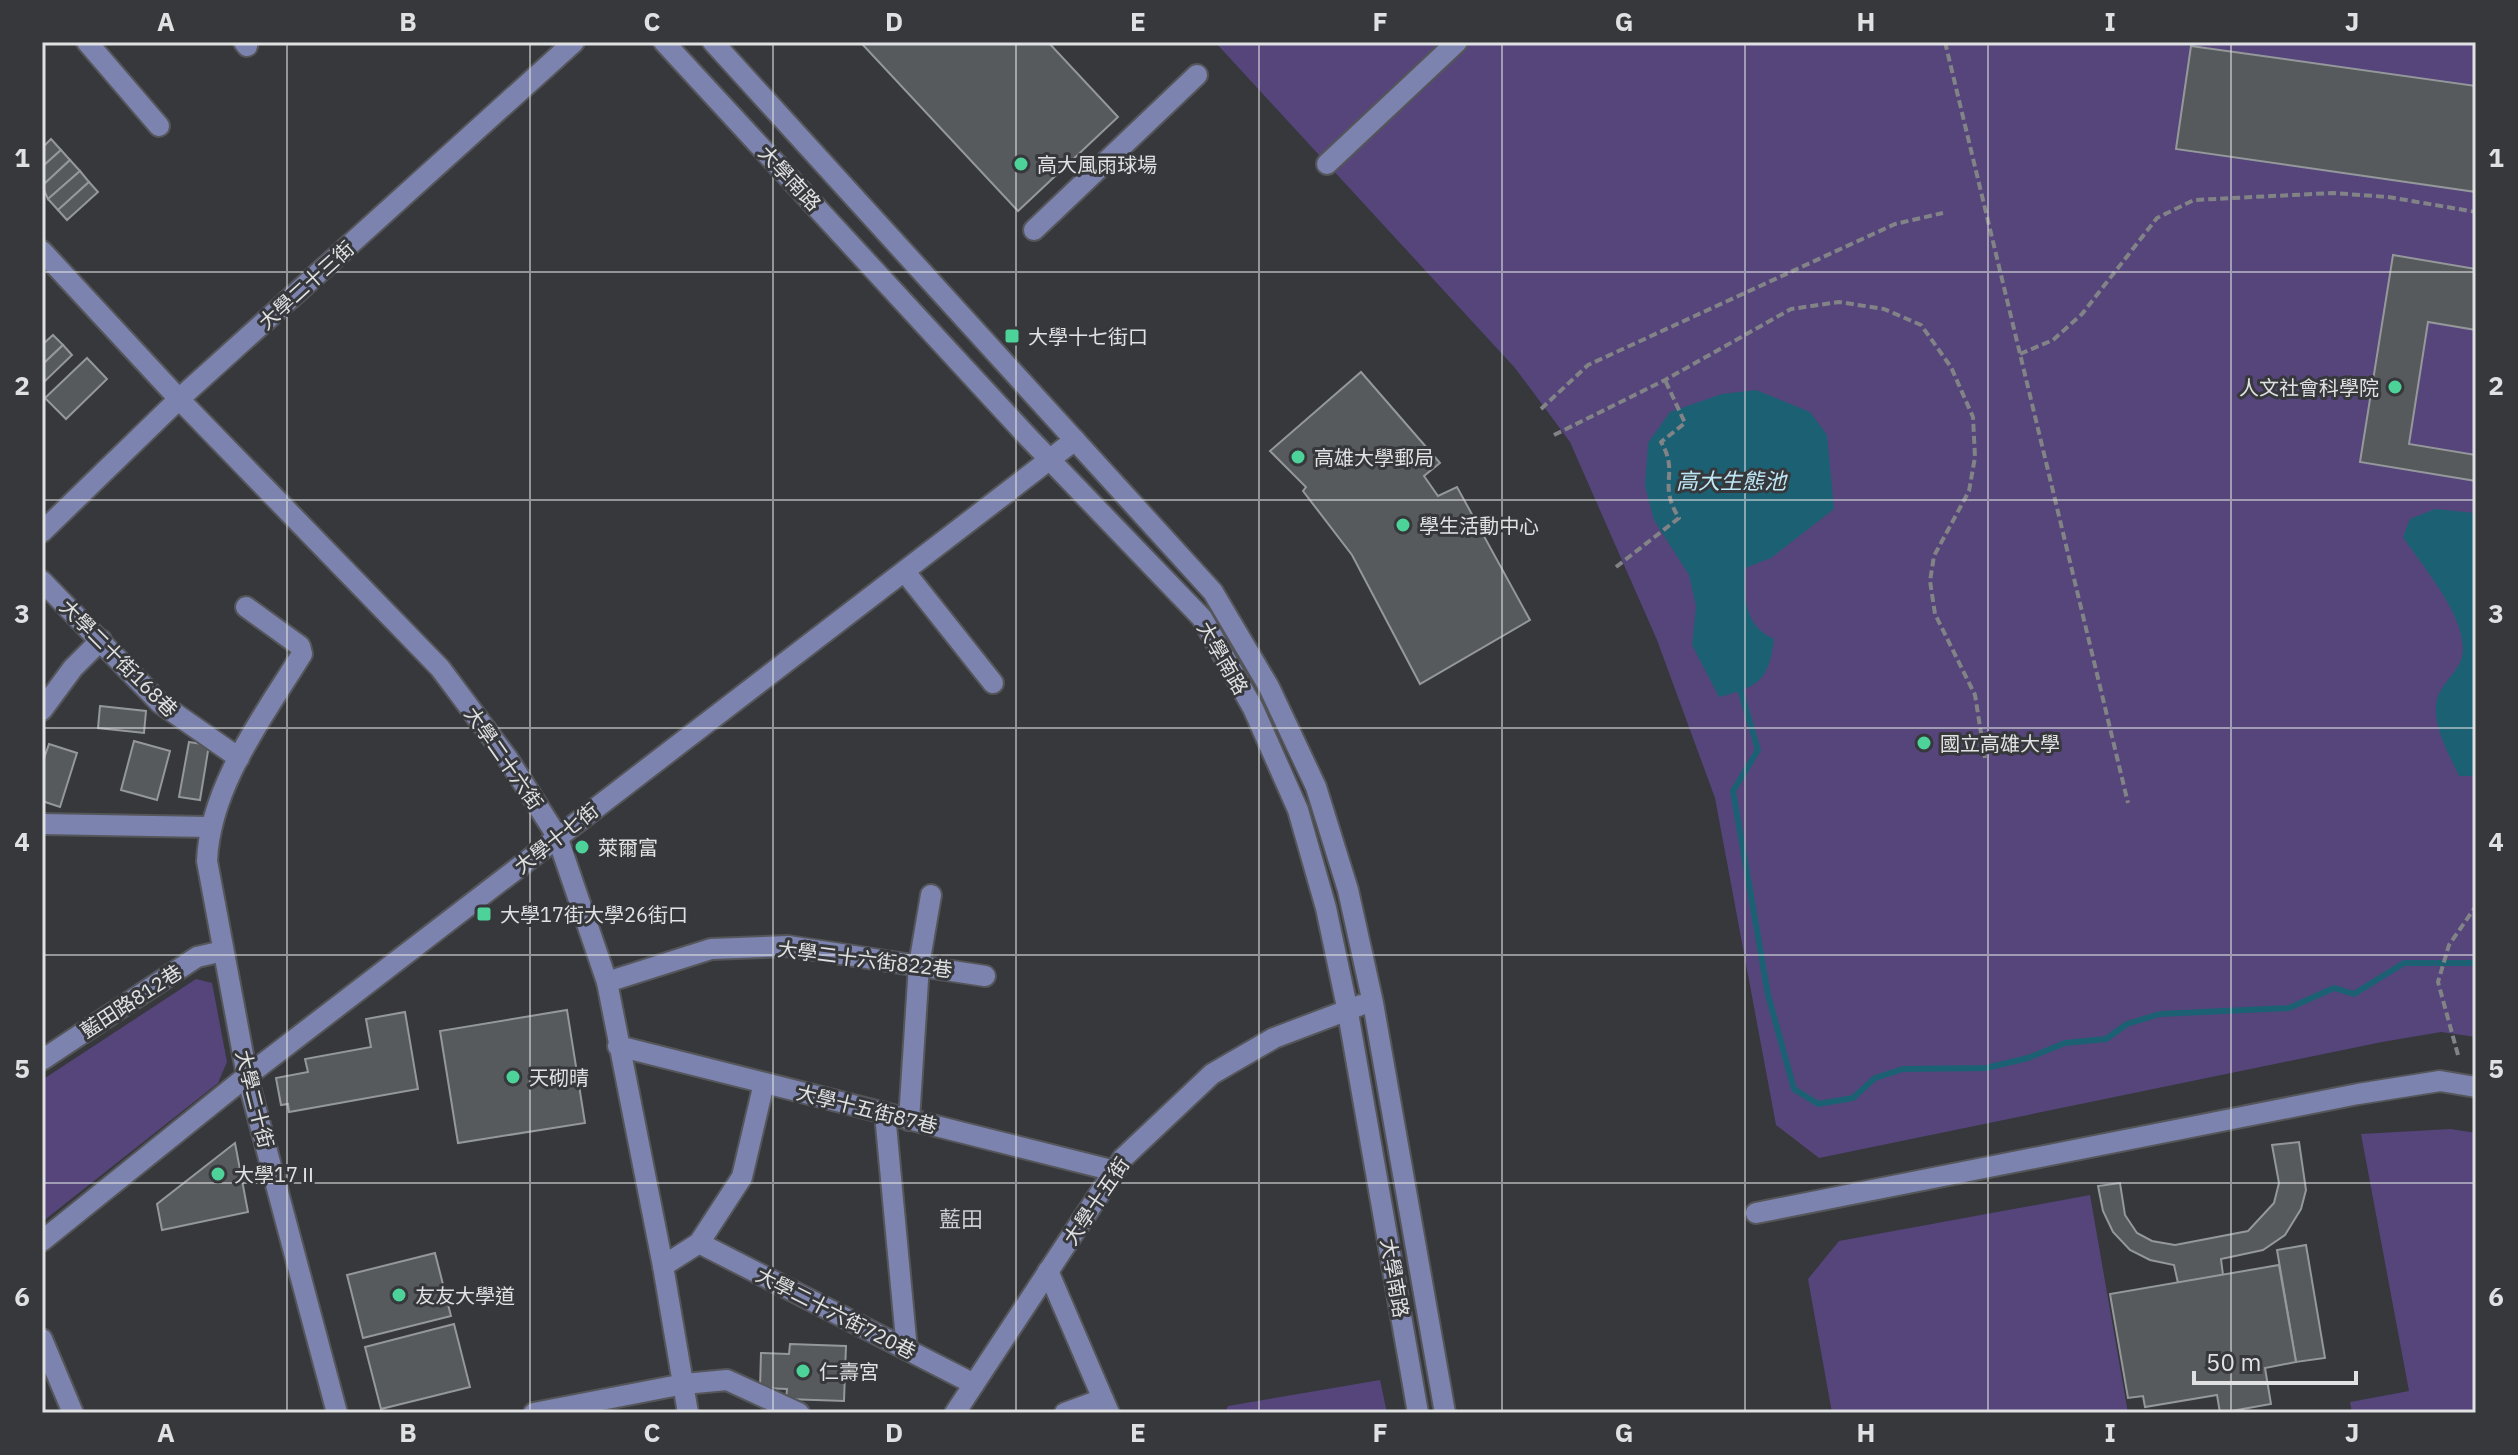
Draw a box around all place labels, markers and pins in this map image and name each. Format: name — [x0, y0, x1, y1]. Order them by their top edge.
place label: 高大風雨球場 — [1037, 151, 1157, 178]
marker: 高大風雨球場 — [1012, 155, 1030, 173]
place label: 大學十七街口 — [1028, 323, 1148, 350]
marker: 大學十七街口 — [1003, 327, 1021, 345]
place label: 人文社會科學院 — [2239, 374, 2379, 401]
marker: 人文社會科學院 — [2386, 378, 2404, 396]
place label: 高雄大學郵局 — [1314, 444, 1434, 471]
marker: 高雄大學郵局 — [1289, 448, 1307, 466]
place label: 學生活動中心 — [1419, 512, 1539, 539]
marker: 學生活動中心 — [1394, 516, 1412, 534]
place label: 國立高雄大學 — [1940, 730, 2060, 757]
marker: 國立高雄大學 — [1915, 734, 1933, 752]
place label: 萊爾富 — [598, 834, 658, 861]
marker: 萊爾富 — [573, 838, 591, 856]
place label: 大學17街大學26街口 — [500, 901, 688, 928]
marker: 大學17街大學26街口 — [475, 905, 493, 923]
place label: 天砌晴 — [529, 1064, 589, 1091]
marker: 天砌晴 — [504, 1068, 522, 1086]
place label: 大學17Ⅱ — [234, 1161, 318, 1188]
marker: 大學17Ⅱ — [209, 1165, 227, 1183]
place label: 友友大學道 — [415, 1282, 515, 1309]
marker: 友友大學道 — [390, 1286, 408, 1304]
place label: 仁壽宮 — [819, 1358, 879, 1385]
marker: 仁壽宮 — [794, 1362, 812, 1380]

